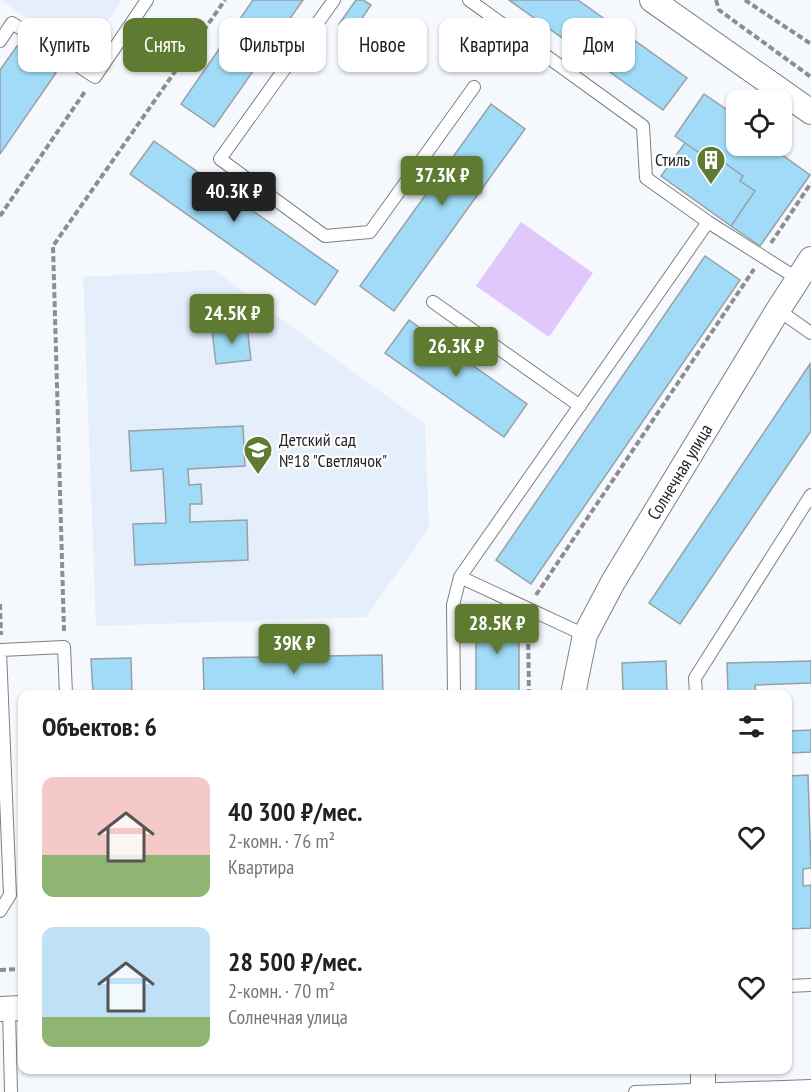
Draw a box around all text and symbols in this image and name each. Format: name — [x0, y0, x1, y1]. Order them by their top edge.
chip: Купить — [18, 18, 111, 72]
chip: Снять — [123, 18, 207, 72]
chip: Фильтры — [219, 18, 326, 72]
chip: Новое — [338, 18, 427, 72]
chip: Квартира — [439, 18, 550, 72]
chip: Дом — [562, 18, 635, 72]
map controls — [726, 90, 792, 156]
button: locate — [726, 90, 792, 156]
building icon: Стиль — [695, 144, 727, 186]
place label: Стиль — [655, 148, 690, 171]
pin: 37.3K ₽ — [387, 156, 497, 207]
text: 37.3K ₽ — [415, 162, 469, 188]
pin: 40.3K ₽ — [179, 172, 289, 223]
text: 40.3K ₽ — [206, 178, 262, 204]
pin: 24.5K ₽ — [177, 294, 287, 345]
text: 24.5K ₽ — [204, 300, 260, 326]
pin: 26.3K ₽ — [401, 327, 511, 378]
text: 26.3K ₽ — [428, 333, 484, 359]
street label: Солнечная улица — [642, 420, 717, 524]
place label: Детский сад №18 "Светлячок" — [279, 428, 387, 472]
school or university icon: Детский сад №18 "Светлячок" — [242, 434, 274, 476]
pin: 28.5K ₽ — [442, 604, 552, 655]
text: 28.5K ₽ — [469, 610, 525, 636]
pin: 39K ₽ — [252, 624, 336, 675]
text: 39K ₽ — [273, 630, 315, 656]
text: Объектов: 6 — [42, 710, 157, 743]
icon: filters — [735, 710, 768, 743]
text: 40 300 ₽/мес. — [228, 795, 362, 828]
icon: home — [90, 801, 162, 873]
icon: heart — [735, 821, 768, 854]
text: 2-комн. · 76 m² — [228, 828, 335, 854]
text: Квартира — [228, 854, 294, 880]
text: 28 500 ₽/мес. — [228, 945, 362, 978]
icon: home — [90, 951, 162, 1023]
icon: heart — [735, 971, 768, 1004]
text: 2-комн. · 70 m² — [228, 978, 335, 1004]
text: Солнечная улица — [228, 1004, 348, 1030]

